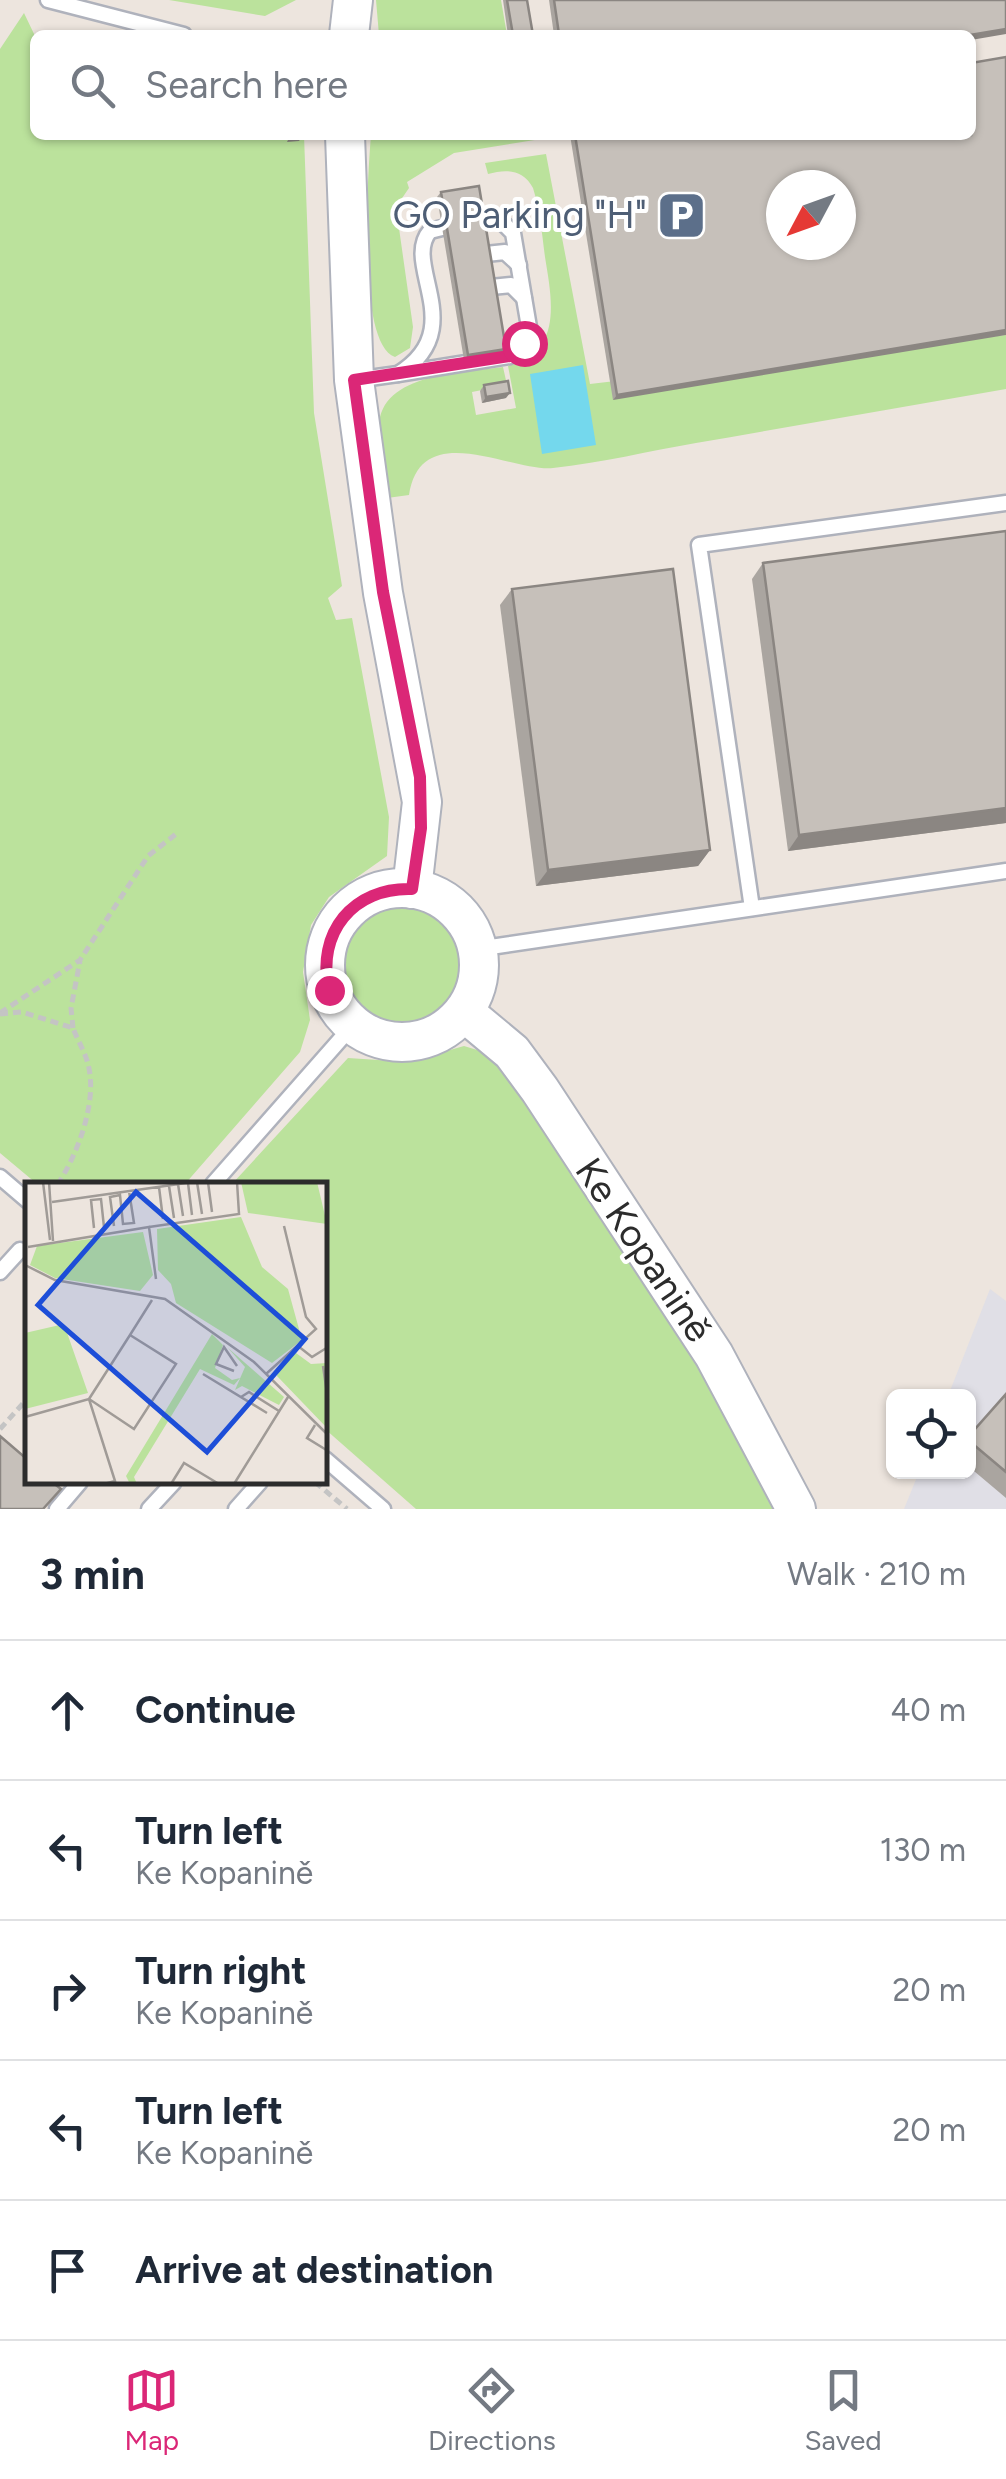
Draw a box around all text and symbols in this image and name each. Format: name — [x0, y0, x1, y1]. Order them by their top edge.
search box — [30, 30, 976, 140]
icon: search — [65, 58, 120, 113]
text: Search here — [145, 62, 348, 108]
north arrow — [766, 170, 856, 260]
parking icon: GO Parking "H" — [656, 189, 708, 241]
place label: GO Parking "H" — [392, 192, 647, 238]
route start — [502, 321, 548, 367]
route end — [307, 968, 353, 1014]
street label: Ke Kopanině — [566, 1149, 722, 1351]
inset map — [25, 1182, 328, 1484]
map controls — [886, 1389, 976, 1479]
button: locate — [886, 1389, 976, 1479]
text: 3 min — [40, 1549, 145, 1600]
text: Walk · 210 m — [787, 1555, 966, 1593]
icon: ahead — [40, 1683, 95, 1738]
text: Continue — [135, 1687, 296, 1733]
text: 40 m — [890, 1691, 966, 1729]
text: Turn left — [135, 1808, 283, 1854]
icon: left — [40, 1823, 95, 1878]
text: 130 m — [880, 1831, 966, 1869]
text: Ke Kopanině — [135, 1854, 313, 1892]
text: Turn right — [135, 1948, 307, 1994]
icon: right — [40, 1963, 95, 2018]
text: 20 m — [892, 1971, 966, 2009]
text: Ke Kopanině — [135, 1994, 313, 2032]
text: Turn left — [135, 2088, 283, 2134]
icon: left — [40, 2103, 95, 2158]
text: 20 m — [892, 2111, 966, 2149]
text: Ke Kopanině — [135, 2134, 313, 2172]
icon: arrive — [40, 2243, 95, 2298]
text: Arrive at destination — [135, 2247, 493, 2293]
tab: Map — [124, 2363, 179, 2457]
tab: Directions — [428, 2363, 556, 2457]
tab: Saved — [804, 2363, 882, 2457]

